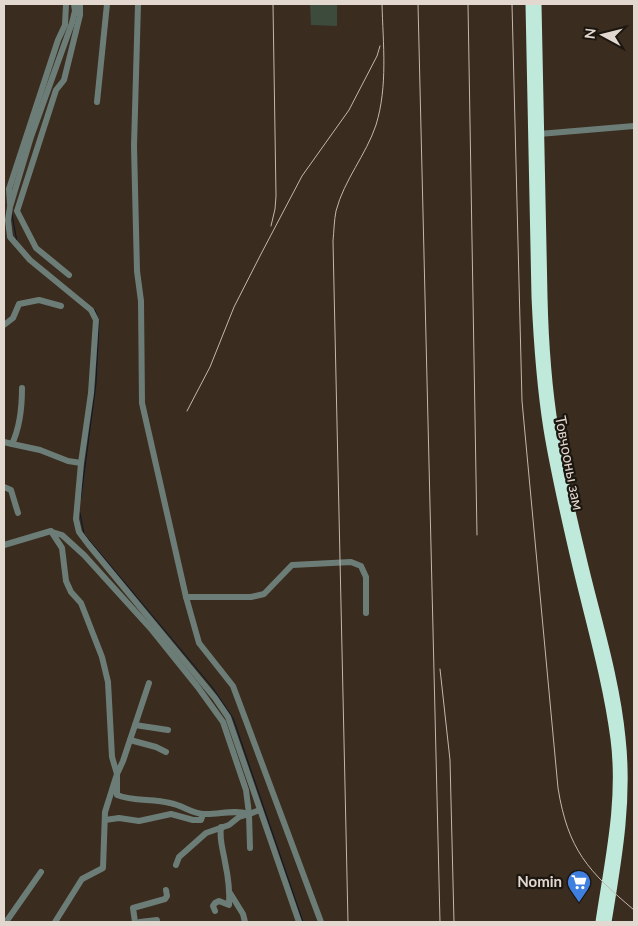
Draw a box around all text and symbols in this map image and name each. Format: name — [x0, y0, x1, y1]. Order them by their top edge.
north arrow — [578, 10, 628, 60]
text: N — [581, 27, 599, 40]
street label: Товчооны зам — [552, 414, 588, 511]
supermarket icon: Nomin — [566, 869, 592, 903]
place label: Nomin — [517, 872, 562, 890]

